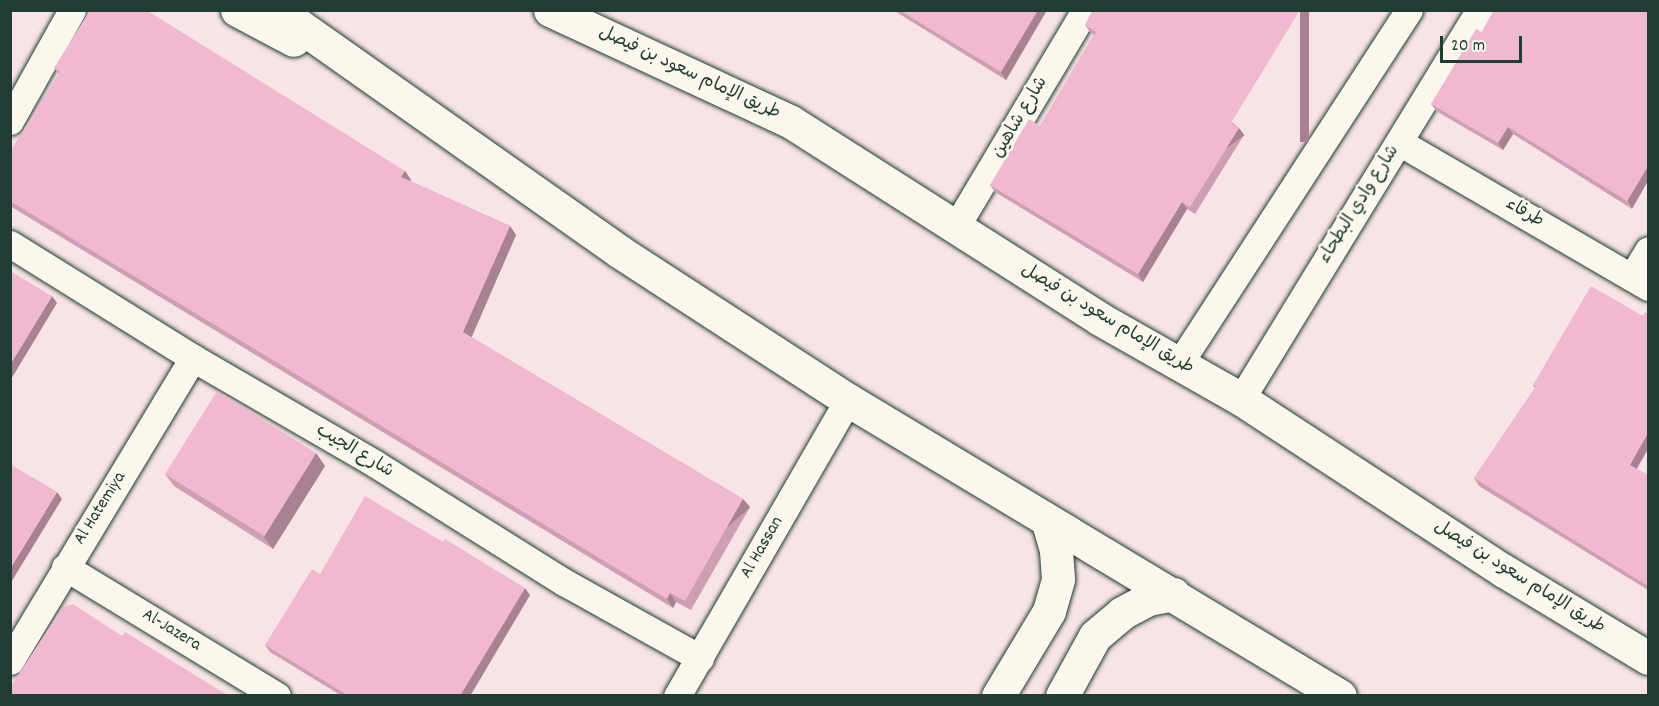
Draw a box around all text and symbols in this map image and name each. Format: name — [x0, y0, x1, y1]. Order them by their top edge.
street label: طريق الإمام سعود بن فيصل — [595, 22, 783, 126]
scale bar — [1443, 24, 1526, 62]
text: 20 m — [1451, 34, 1485, 59]
street label: شارع شاهين — [988, 73, 1054, 163]
street label: شارع وادي البطحاء — [1315, 142, 1405, 268]
street label: طرفاء — [1501, 194, 1547, 234]
street label: طريق الإمام سعود بن فيصل — [1017, 260, 1197, 380]
street label: شارع الجيب — [311, 420, 397, 484]
street label: Al Hatemiya — [70, 469, 132, 549]
street label: Al Hassan — [737, 513, 789, 583]
street label: طريق الإمام سعود بن فيصل — [1429, 516, 1609, 640]
street label: Al-Jazera — [138, 605, 204, 657]

